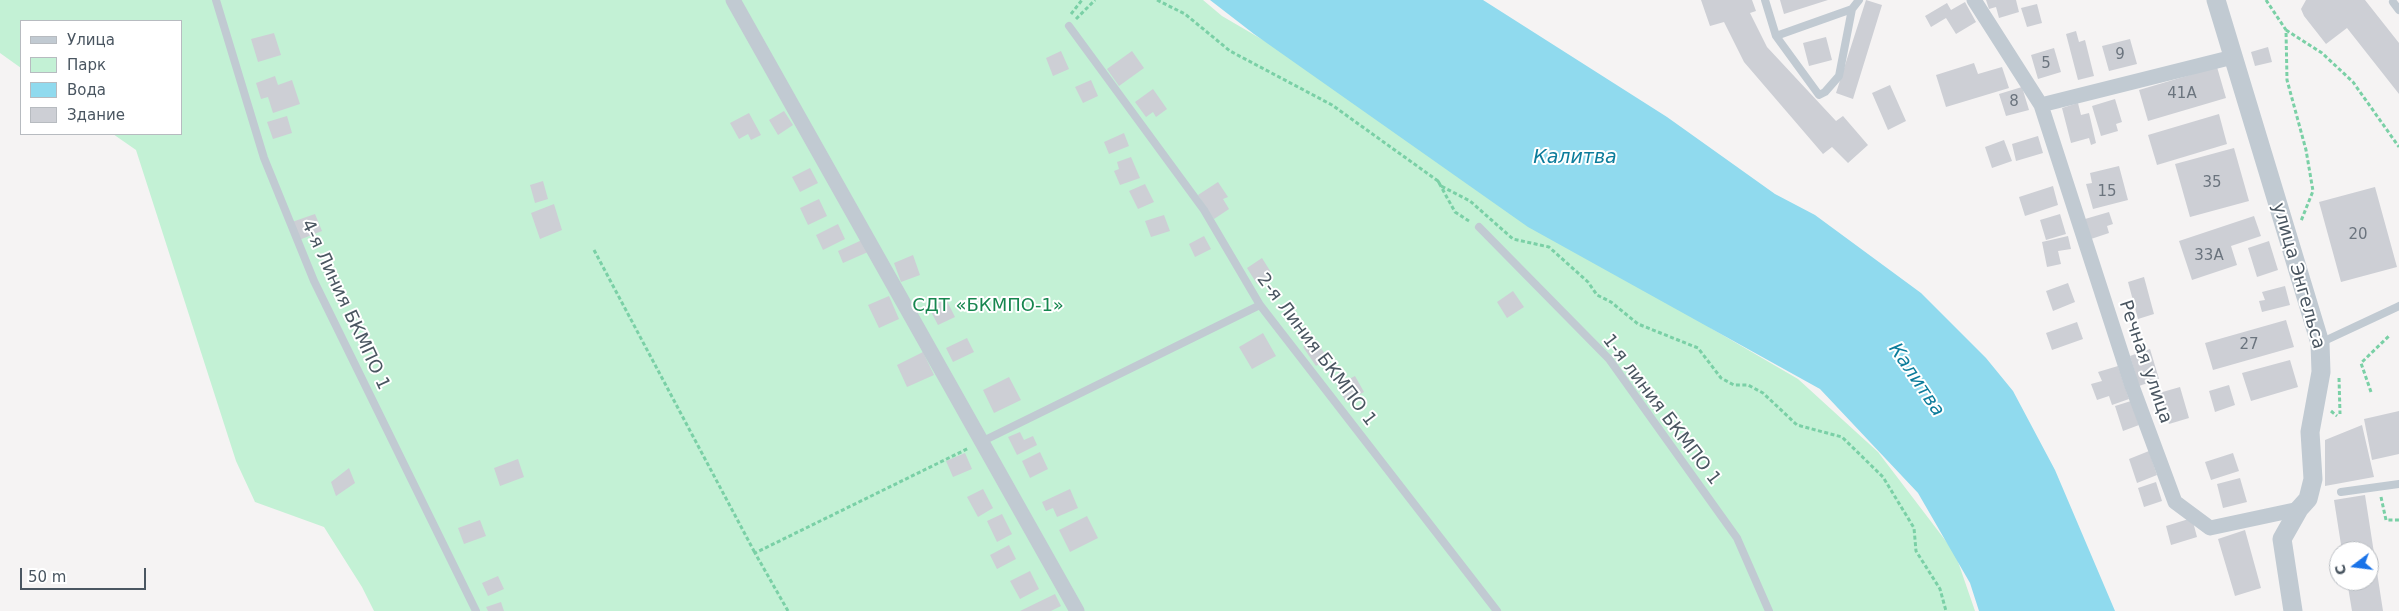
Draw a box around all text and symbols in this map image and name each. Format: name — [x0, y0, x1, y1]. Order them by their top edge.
legend — [20, 20, 182, 135]
text: Улица — [67, 31, 115, 49]
house number: 9 — [2115, 46, 2125, 64]
house number: 5 — [2041, 55, 2051, 73]
text: Парк — [67, 56, 106, 74]
text: Вода — [67, 81, 106, 99]
house number: 41А — [2167, 85, 2197, 103]
house number: 8 — [2009, 93, 2019, 111]
text: Здание — [67, 106, 125, 124]
water label: Калитва — [1533, 147, 1617, 169]
house number: 35 — [2202, 174, 2222, 192]
house number: 15 — [2097, 183, 2117, 201]
street label: улица Энгельса — [2267, 201, 2329, 351]
street label: 4-я Линия БКМПО 1 — [296, 216, 394, 394]
house number: 20 — [2348, 226, 2368, 244]
house number: 33А — [2194, 247, 2224, 265]
street label: 2-я Линия БКМПО 1 — [1252, 270, 1380, 430]
park label: СДТ «БКМПО-1» — [912, 295, 1064, 317]
street label: Речная улица — [2114, 297, 2176, 427]
street label: 1-я линия БКМПО 1 — [1597, 330, 1725, 490]
house number: 27 — [2239, 336, 2259, 354]
water label: Калитва — [1883, 339, 1949, 421]
north arrow — [2329, 541, 2379, 591]
scale bar — [22, 558, 149, 590]
text: С — [2331, 563, 2350, 577]
text: 50 m — [28, 568, 66, 586]

